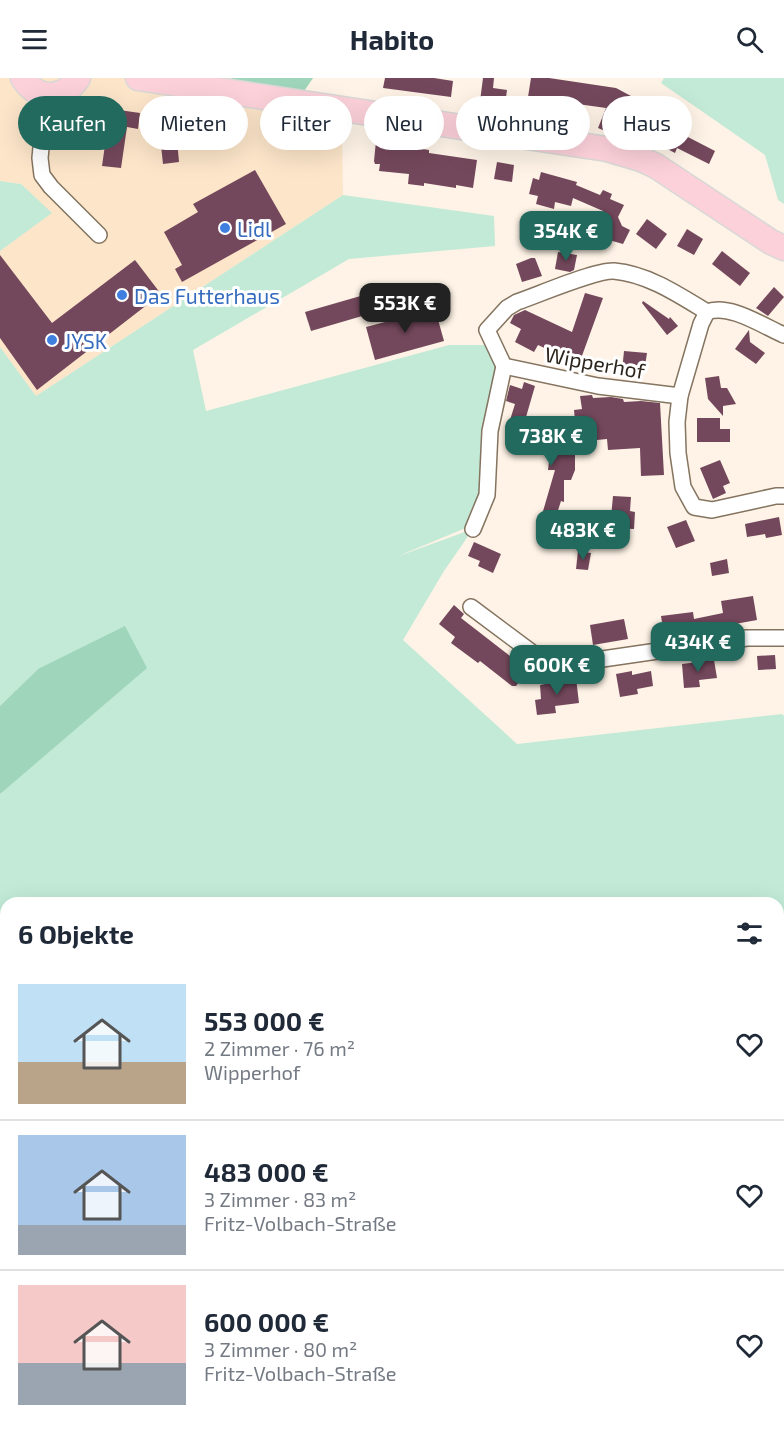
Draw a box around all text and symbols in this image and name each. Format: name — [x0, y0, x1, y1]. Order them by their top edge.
icon: menu — [18, 23, 51, 56]
text: Habito — [350, 23, 434, 55]
icon: search — [733, 23, 766, 56]
chip: Kaufen — [18, 96, 127, 150]
chip: Mieten — [139, 96, 248, 150]
chip: Filter — [260, 96, 352, 150]
chip: Neu — [364, 96, 444, 150]
chip: Wohnung — [456, 96, 590, 150]
chip: Haus — [602, 96, 692, 150]
pin: 354K € — [517, 211, 615, 262]
place label: Lidl — [237, 216, 272, 241]
text: 354K € — [534, 218, 598, 242]
marker: Lidl — [218, 221, 232, 235]
place label: Das Futterhaus — [134, 283, 280, 308]
pin: 553K € — [356, 283, 454, 334]
marker: Das Futterhaus — [115, 288, 129, 302]
text: 553K € — [373, 290, 437, 314]
place label: JYSK — [64, 328, 108, 353]
marker: JYSK — [45, 333, 59, 347]
street label: Wipperhof — [543, 341, 648, 383]
pin: 738K € — [502, 416, 600, 467]
text: 738K € — [519, 423, 583, 447]
pin: 483K € — [534, 510, 632, 561]
text: 483K € — [550, 517, 616, 541]
pin: 434K € — [649, 622, 747, 673]
text: 434K € — [665, 629, 731, 653]
pin: 600K € — [508, 645, 606, 696]
text: 600K € — [524, 652, 590, 676]
icon: filters — [733, 917, 766, 950]
text: 6 Objekte — [18, 918, 134, 949]
text: 553 000 € — [204, 1005, 325, 1036]
icon: home — [66, 1008, 138, 1080]
icon: heart — [733, 1028, 766, 1061]
text: 2 Zimmer · 76 m² — [204, 1036, 355, 1060]
text: Wipperhof — [204, 1060, 300, 1084]
text: 483 000 € — [204, 1156, 329, 1187]
icon: home — [66, 1159, 138, 1231]
icon: heart — [733, 1179, 766, 1212]
text: 3 Zimmer · 83 m² — [204, 1187, 356, 1211]
text: Fritz-Volbach-Straße — [204, 1211, 397, 1235]
text: 600 000 € — [204, 1306, 329, 1337]
icon: home — [66, 1309, 138, 1381]
icon: heart — [733, 1329, 766, 1362]
text: 3 Zimmer · 80 m² — [204, 1337, 357, 1361]
text: Fritz-Volbach-Straße — [204, 1361, 397, 1385]

